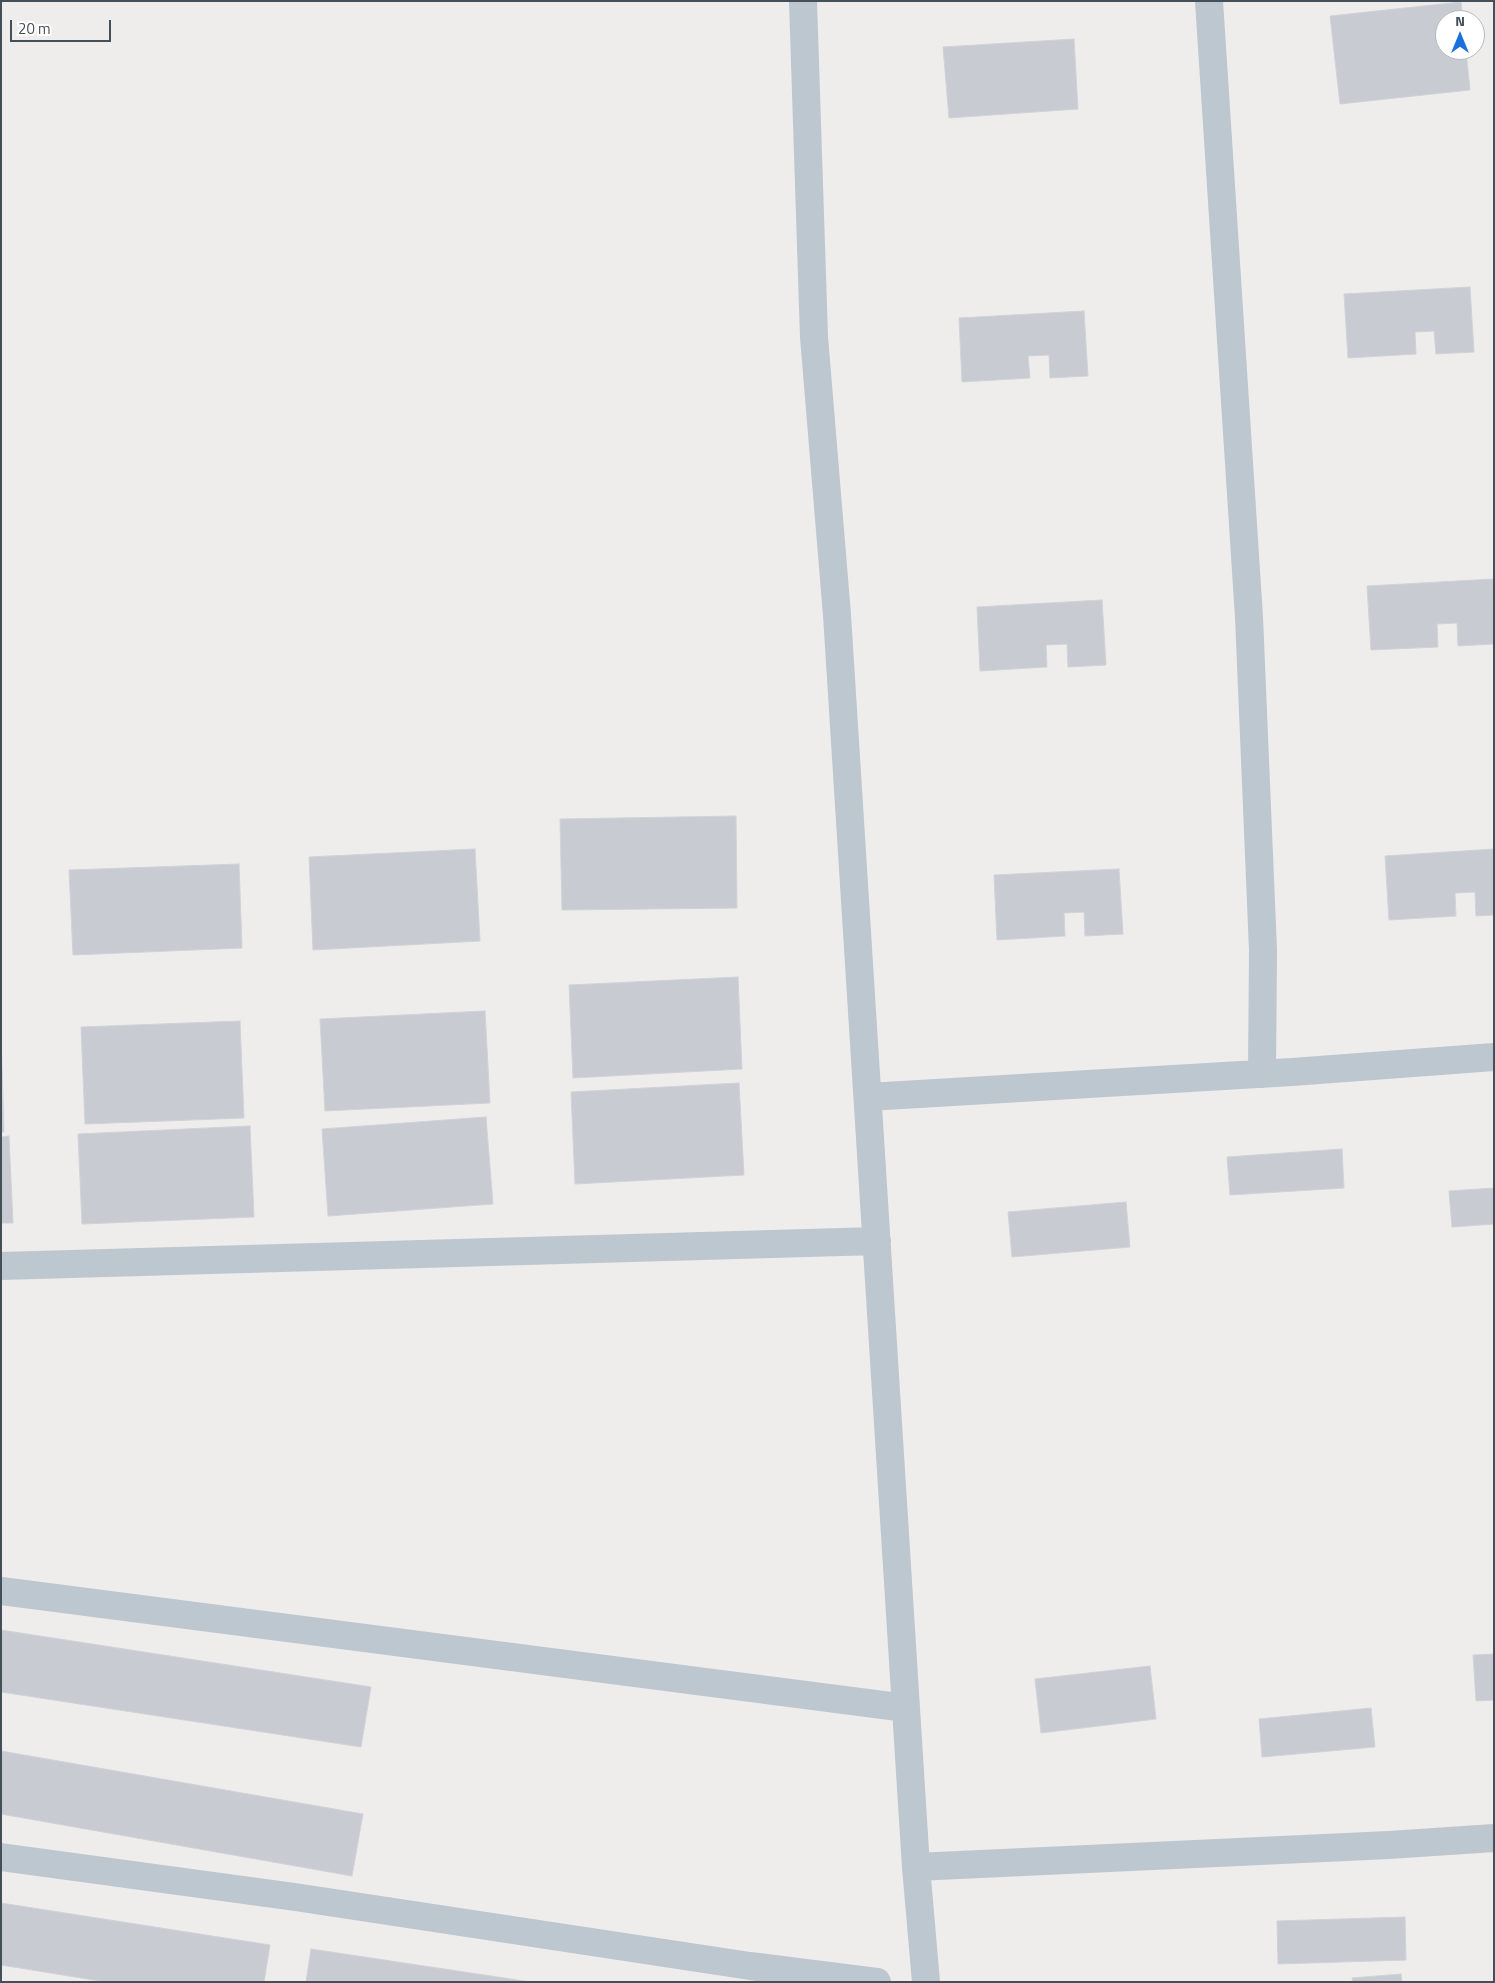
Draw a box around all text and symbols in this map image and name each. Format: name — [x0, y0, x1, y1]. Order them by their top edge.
scale bar — [12, 10, 114, 42]
north arrow — [1435, 10, 1485, 60]
text: N — [1455, 10, 1465, 31]
text: 20 m — [18, 17, 51, 40]

